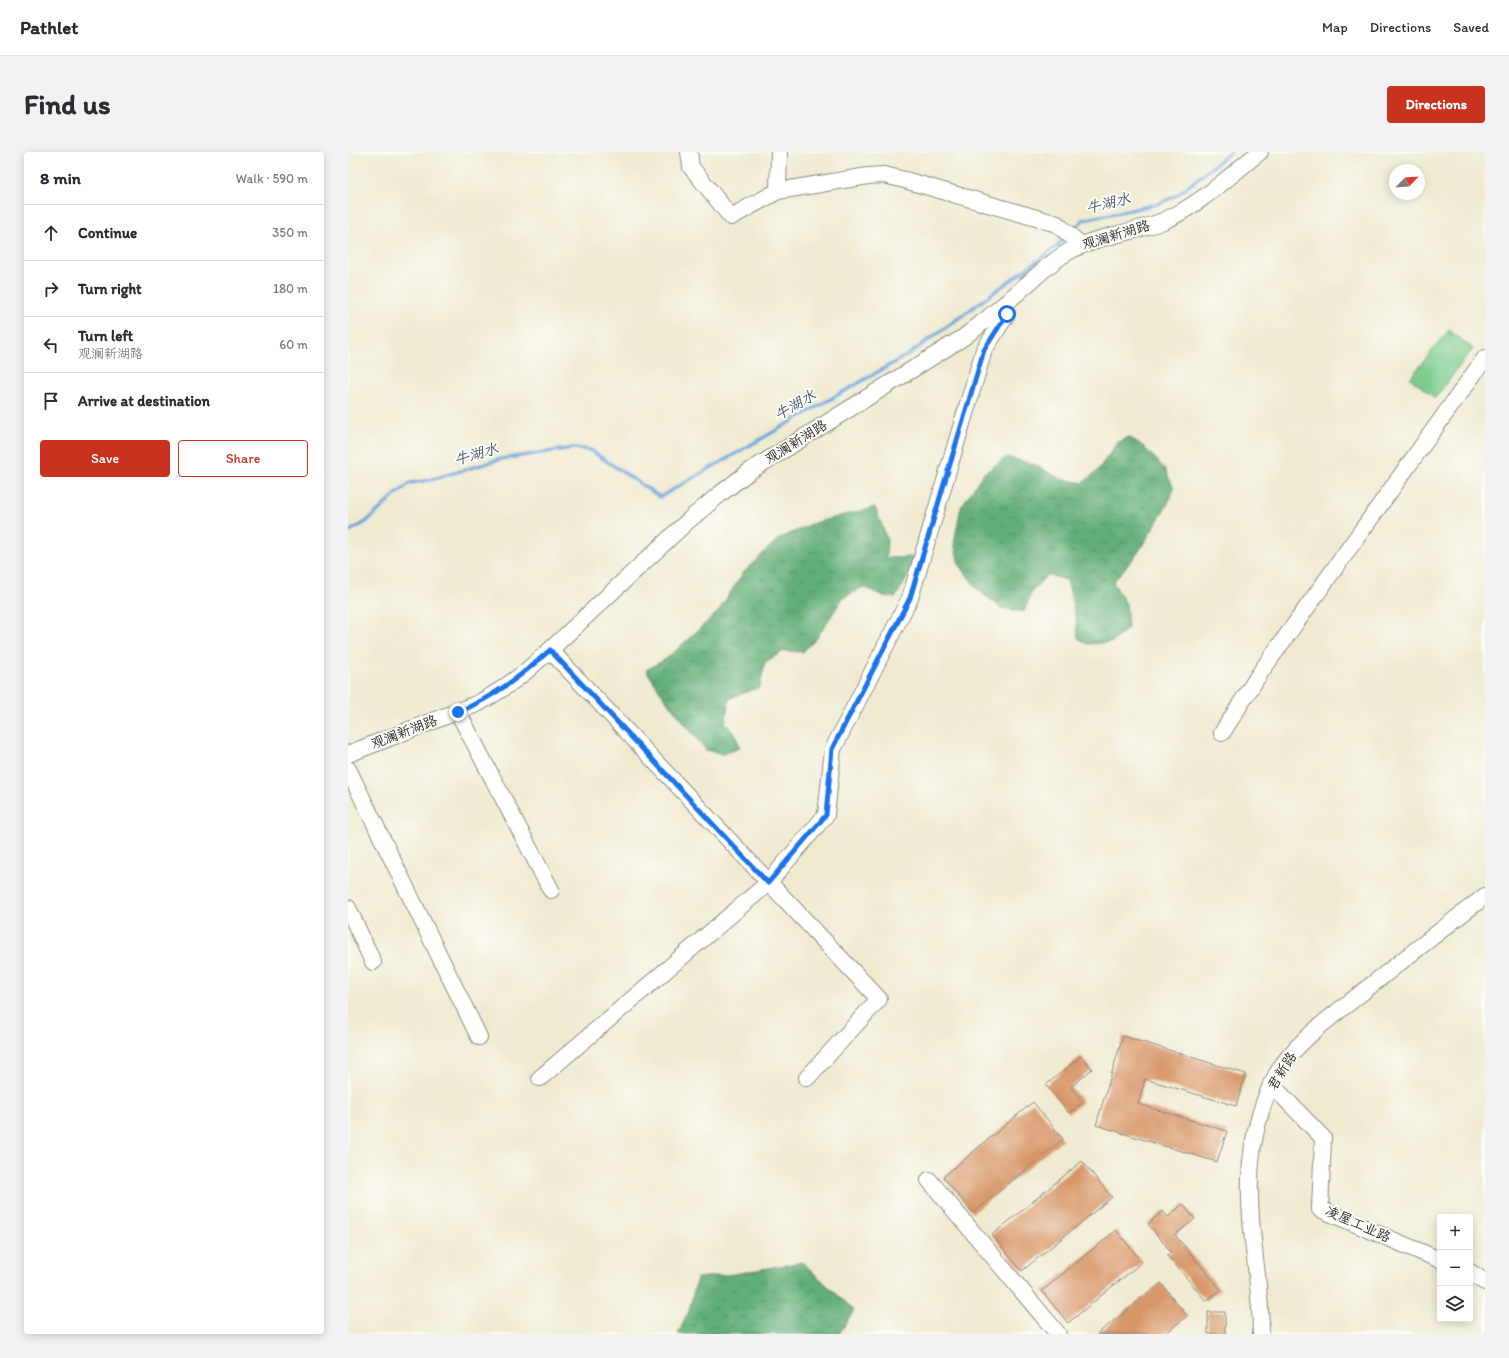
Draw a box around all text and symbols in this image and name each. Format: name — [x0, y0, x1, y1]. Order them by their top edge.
text: Pathlet — [20, 16, 78, 39]
text: Map — [1322, 19, 1348, 36]
text: Directions — [1370, 19, 1431, 36]
text: Saved — [1453, 19, 1489, 36]
button: Directions — [1387, 86, 1485, 123]
text: Find us — [24, 87, 111, 121]
north arrow — [1389, 164, 1425, 200]
text: 8 min — [40, 168, 81, 188]
text: Walk · 590 m — [236, 171, 308, 186]
water label: 牛湖水 — [1084, 189, 1133, 217]
street label: 观澜新湖路 — [1080, 217, 1152, 253]
icon: ahead — [40, 222, 62, 244]
text: Continue — [78, 224, 137, 242]
text: 350 m — [272, 225, 308, 240]
icon: right — [40, 278, 62, 300]
text: Turn right — [78, 280, 142, 298]
text: 180 m — [273, 281, 308, 296]
route start — [998, 305, 1016, 323]
text: Turn left — [78, 327, 133, 345]
icon: left — [40, 334, 62, 356]
text: 60 m — [279, 337, 308, 352]
text: 观澜新湖路 — [78, 346, 143, 361]
water label: 牛湖水 — [771, 385, 820, 424]
icon: arrive — [40, 390, 62, 412]
text: Arrive at destination — [78, 392, 210, 410]
street label: 观澜新湖路 — [762, 416, 830, 468]
water label: 牛湖水 — [452, 439, 501, 469]
button: Save — [40, 440, 170, 477]
button: Share — [178, 440, 308, 477]
route end — [449, 703, 467, 721]
street label: 观澜新湖路 — [368, 712, 440, 752]
street label: 君新路 — [1264, 1049, 1300, 1093]
street label: 凌屋工业路 — [1323, 1202, 1393, 1246]
map controls — [1437, 1214, 1473, 1322]
button: + — [1437, 1214, 1473, 1250]
button: − — [1437, 1250, 1473, 1286]
button: layers — [1437, 1286, 1473, 1322]

